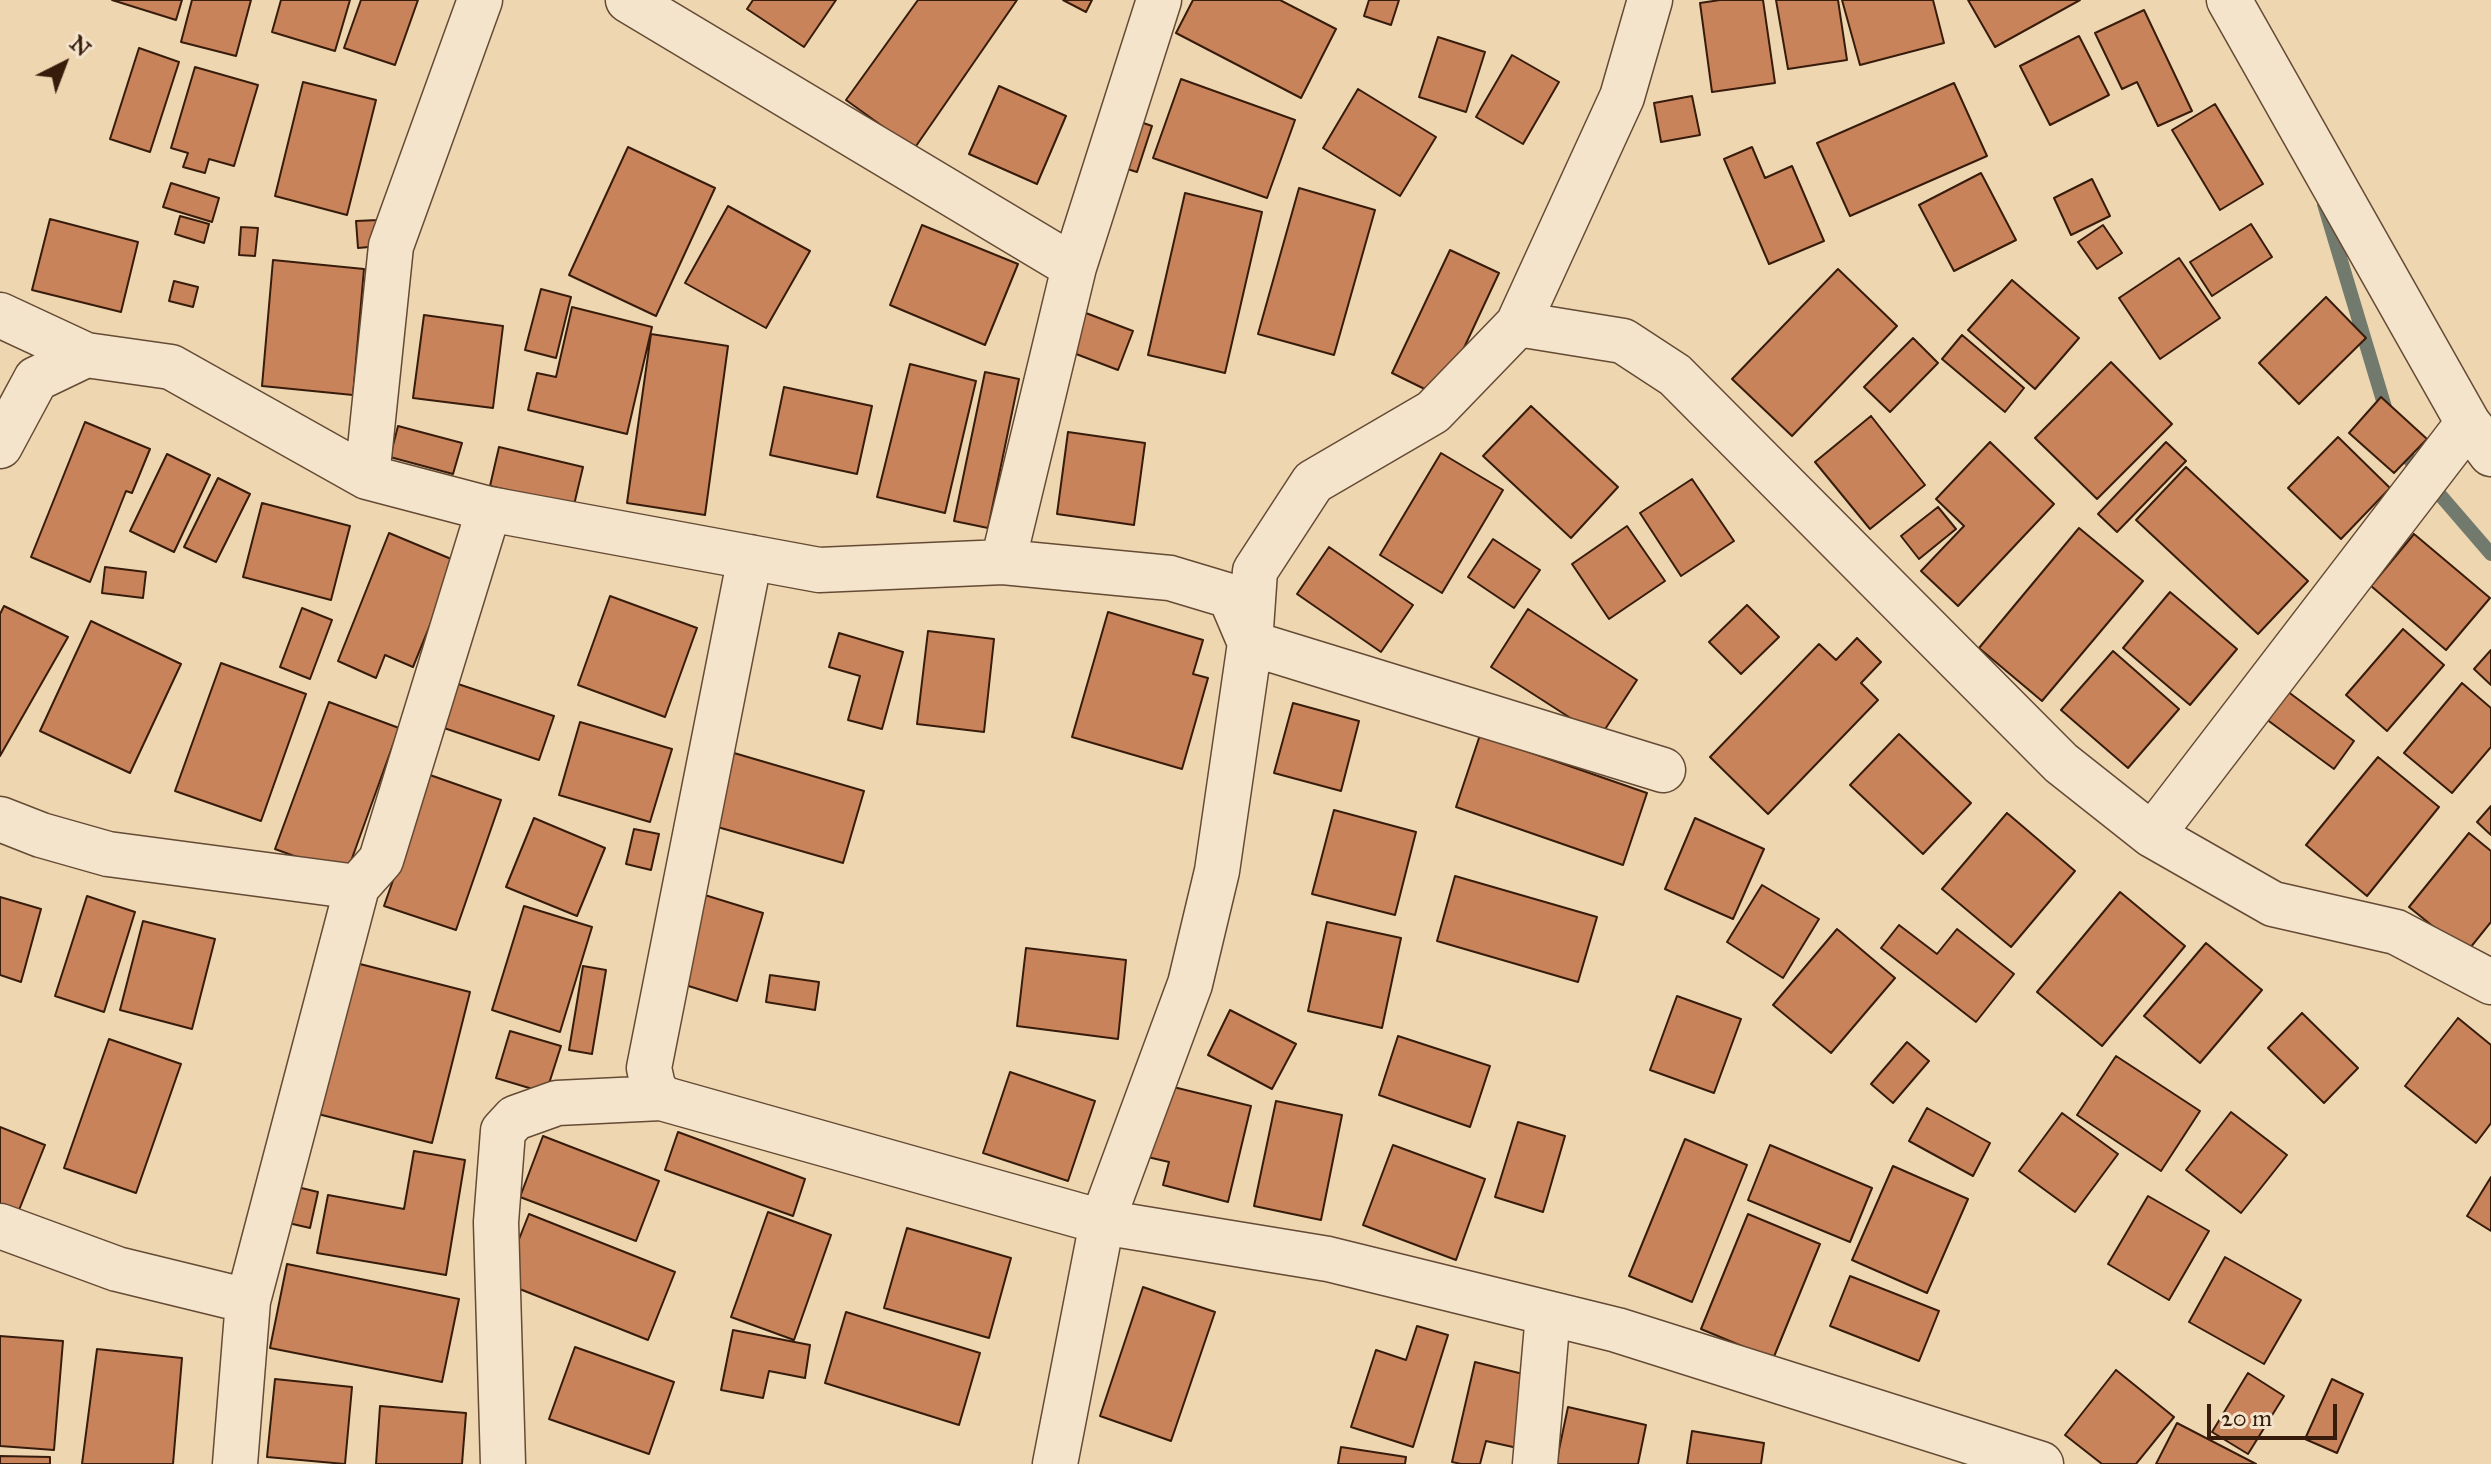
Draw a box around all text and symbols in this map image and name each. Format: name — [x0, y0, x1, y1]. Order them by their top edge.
north arrow — [24, 24, 104, 104]
text: N — [64, 30, 96, 62]
scale bar — [2211, 1388, 2341, 1438]
text: 20 m — [2221, 1403, 2272, 1433]

